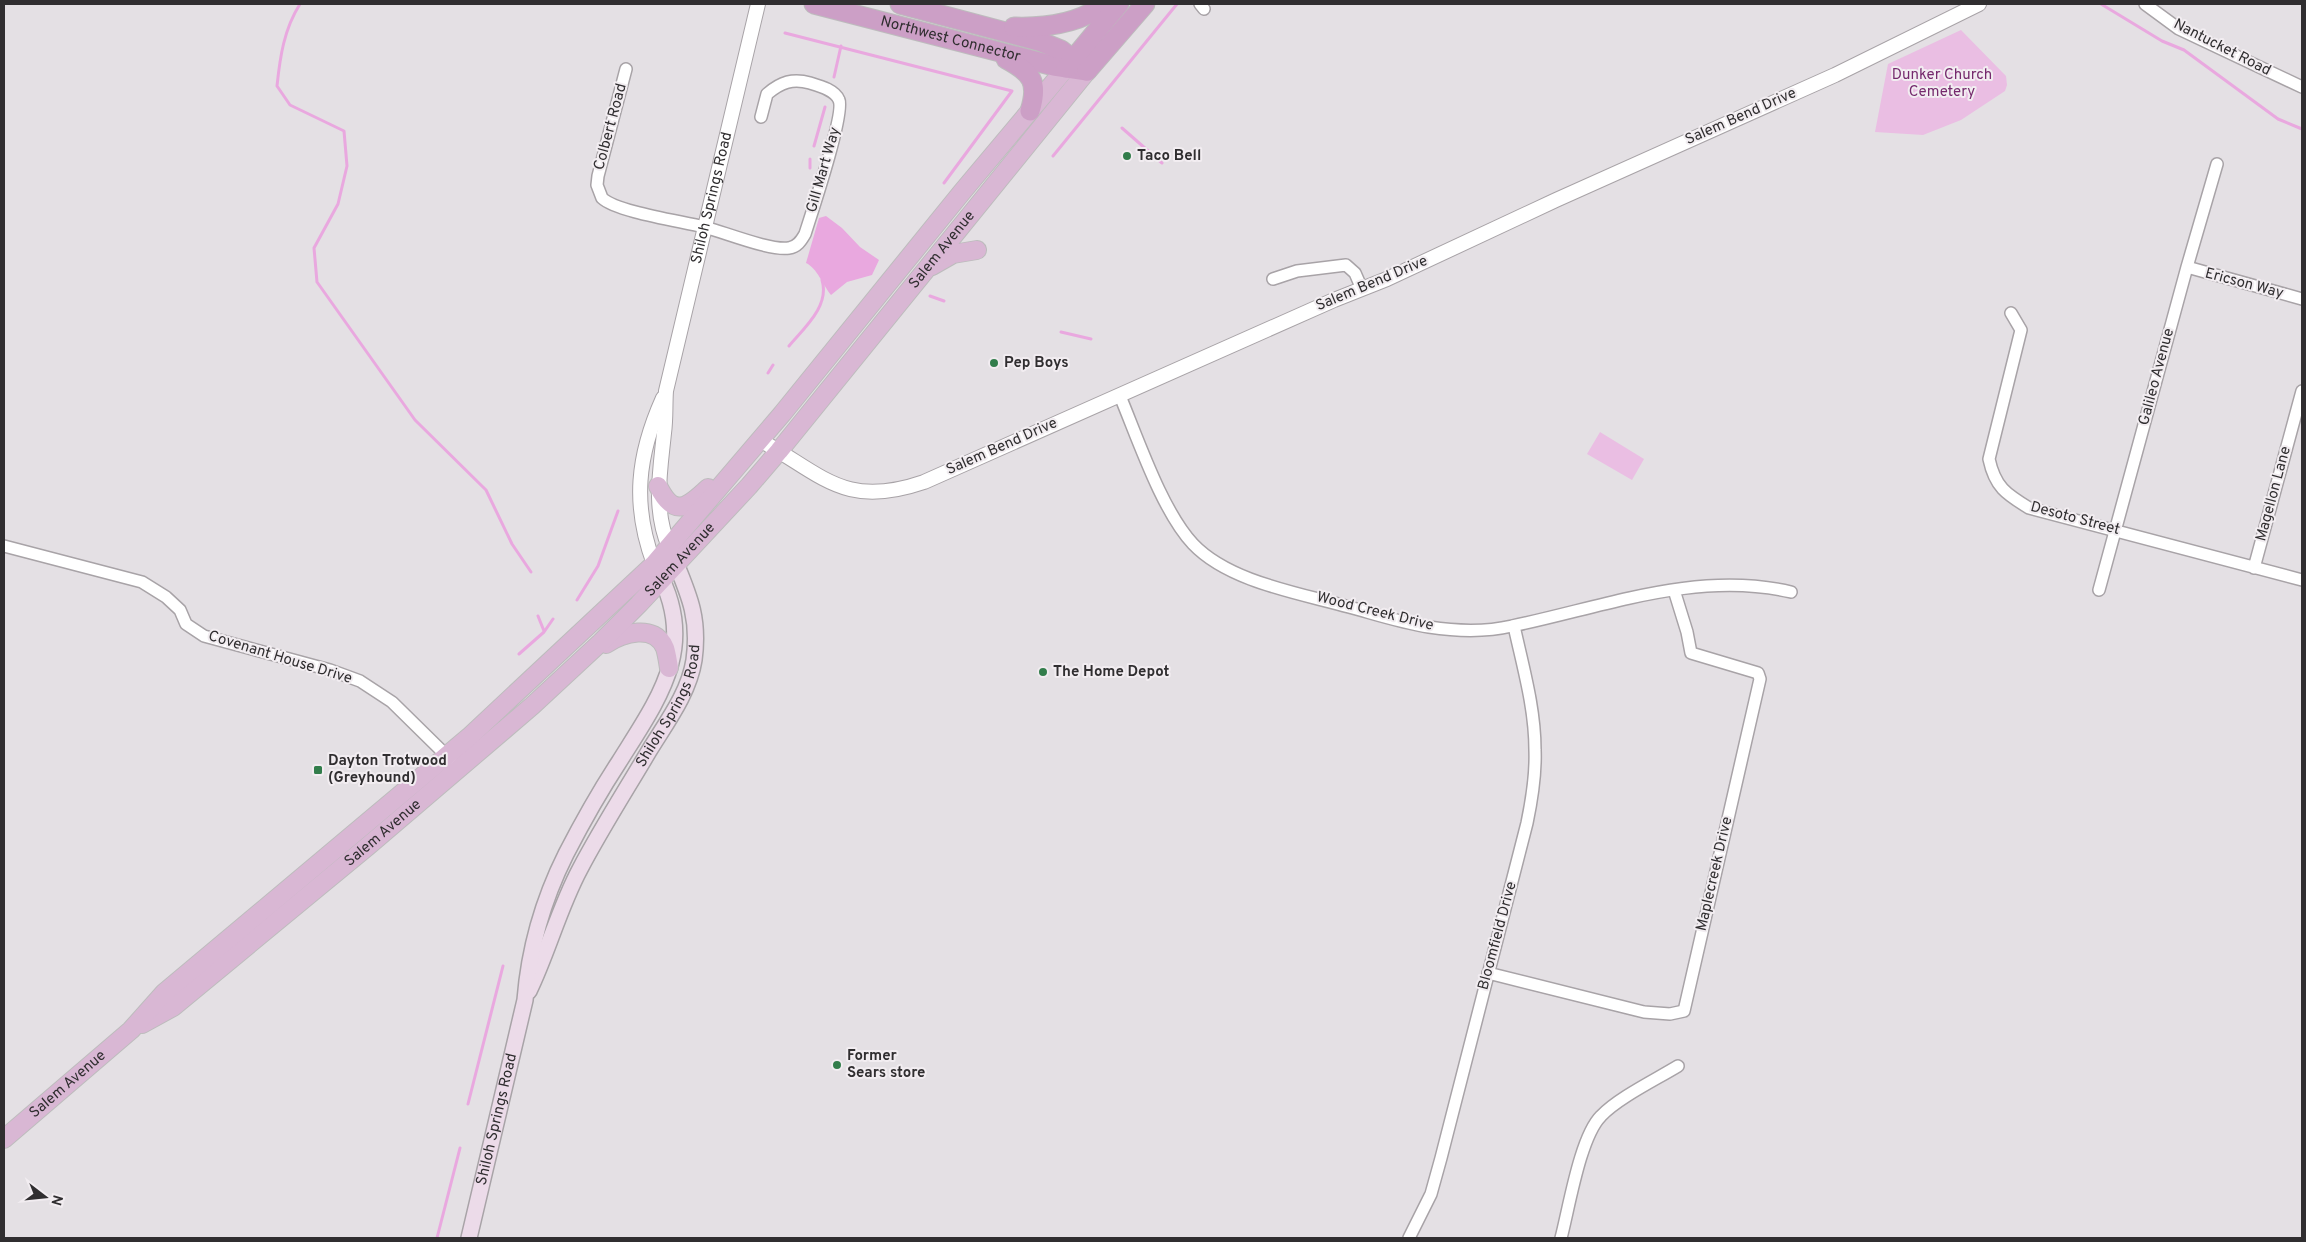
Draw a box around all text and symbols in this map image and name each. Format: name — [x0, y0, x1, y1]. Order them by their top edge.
street label: Northwest Connector — [878, 12, 1023, 67]
street label: Nantucket Road — [2170, 15, 2274, 81]
park label: Dunker Church Cemetery — [1892, 66, 1992, 102]
street label: Colbert Road — [590, 82, 632, 172]
street label: Salem Bend Drive — [1683, 84, 1799, 150]
street label: Gill Mart Way — [803, 125, 845, 215]
street label: Shiloh Springs Road — [687, 130, 737, 266]
place label: Taco Bell — [1137, 147, 1201, 166]
marker: Taco Bell — [1121, 150, 1133, 162]
street label: Salem Avenue — [905, 207, 979, 293]
street label: Salem Bend Drive — [1313, 252, 1431, 316]
street label: Ericson Way — [2203, 264, 2285, 304]
street label: Galileo Avenue — [2135, 326, 2179, 428]
place label: Pep Boys — [1004, 354, 1069, 373]
marker: Pep Boys — [988, 357, 1000, 369]
street label: Salem Bend Drive — [944, 414, 1060, 480]
street label: Magellon Lane — [2252, 444, 2296, 544]
street label: Desoto Street — [2028, 498, 2122, 540]
street label: Salem Avenue — [641, 519, 719, 601]
street label: Wood Creek Drive — [1314, 588, 1436, 636]
street label: Covenant House Drive — [206, 627, 354, 689]
street label: Shiloh Springs Road — [632, 644, 705, 771]
place label: The Home Depot — [1053, 663, 1170, 682]
marker: The Home Depot — [1037, 666, 1049, 678]
place label: Dayton Trotwood (Greyhound) — [328, 752, 447, 788]
marker: Dayton Trotwood (Greyhound) — [312, 764, 324, 776]
street label: Salem Avenue — [341, 795, 425, 871]
street label: Maplecreek Drive — [1693, 815, 1737, 933]
street label: Bloomfield Drive — [1474, 880, 1522, 992]
street label: Salem Avenue — [26, 1046, 110, 1122]
place label: Former Sears store — [847, 1047, 925, 1083]
street label: Shiloh Springs Road — [472, 1051, 522, 1187]
marker: Former Sears store — [831, 1059, 843, 1071]
north arrow — [20, 1172, 70, 1222]
text: N — [46, 1193, 66, 1207]

